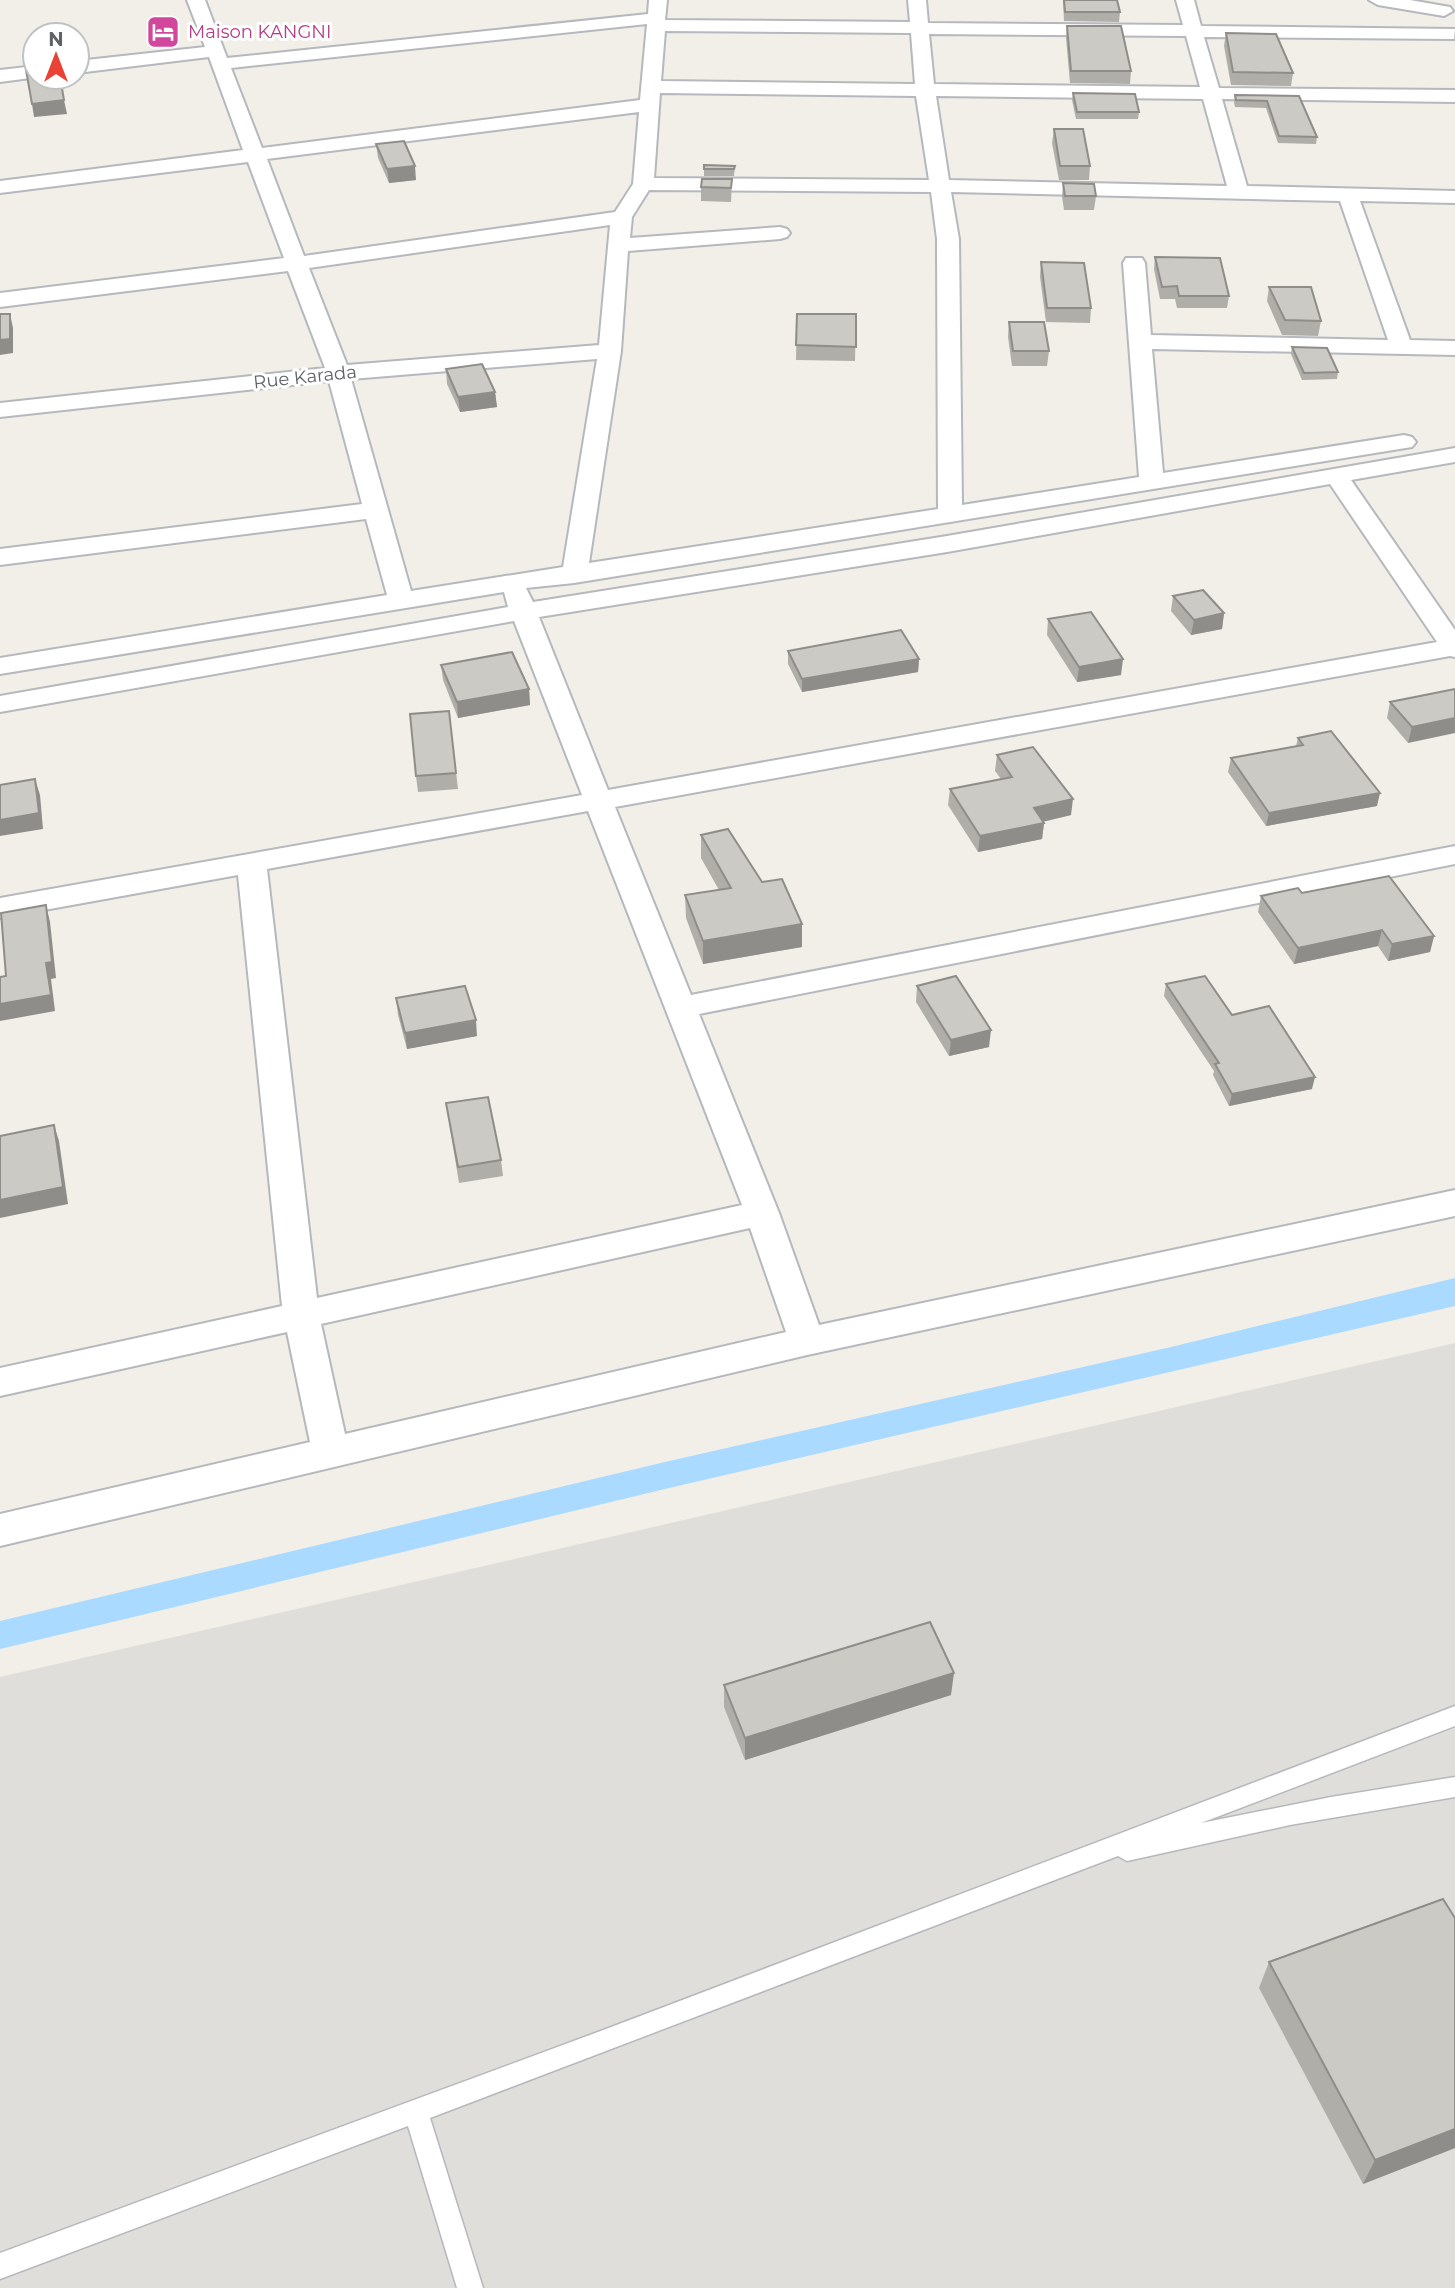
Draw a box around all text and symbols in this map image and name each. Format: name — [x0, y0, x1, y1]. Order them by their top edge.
hotel icon: Maison KANGNI — [144, 13, 182, 51]
north arrow — [21, 21, 91, 91]
place label: Maison KANGNI — [188, 21, 331, 43]
text: N — [48, 28, 64, 51]
street label: Rue Karada — [252, 361, 358, 393]

